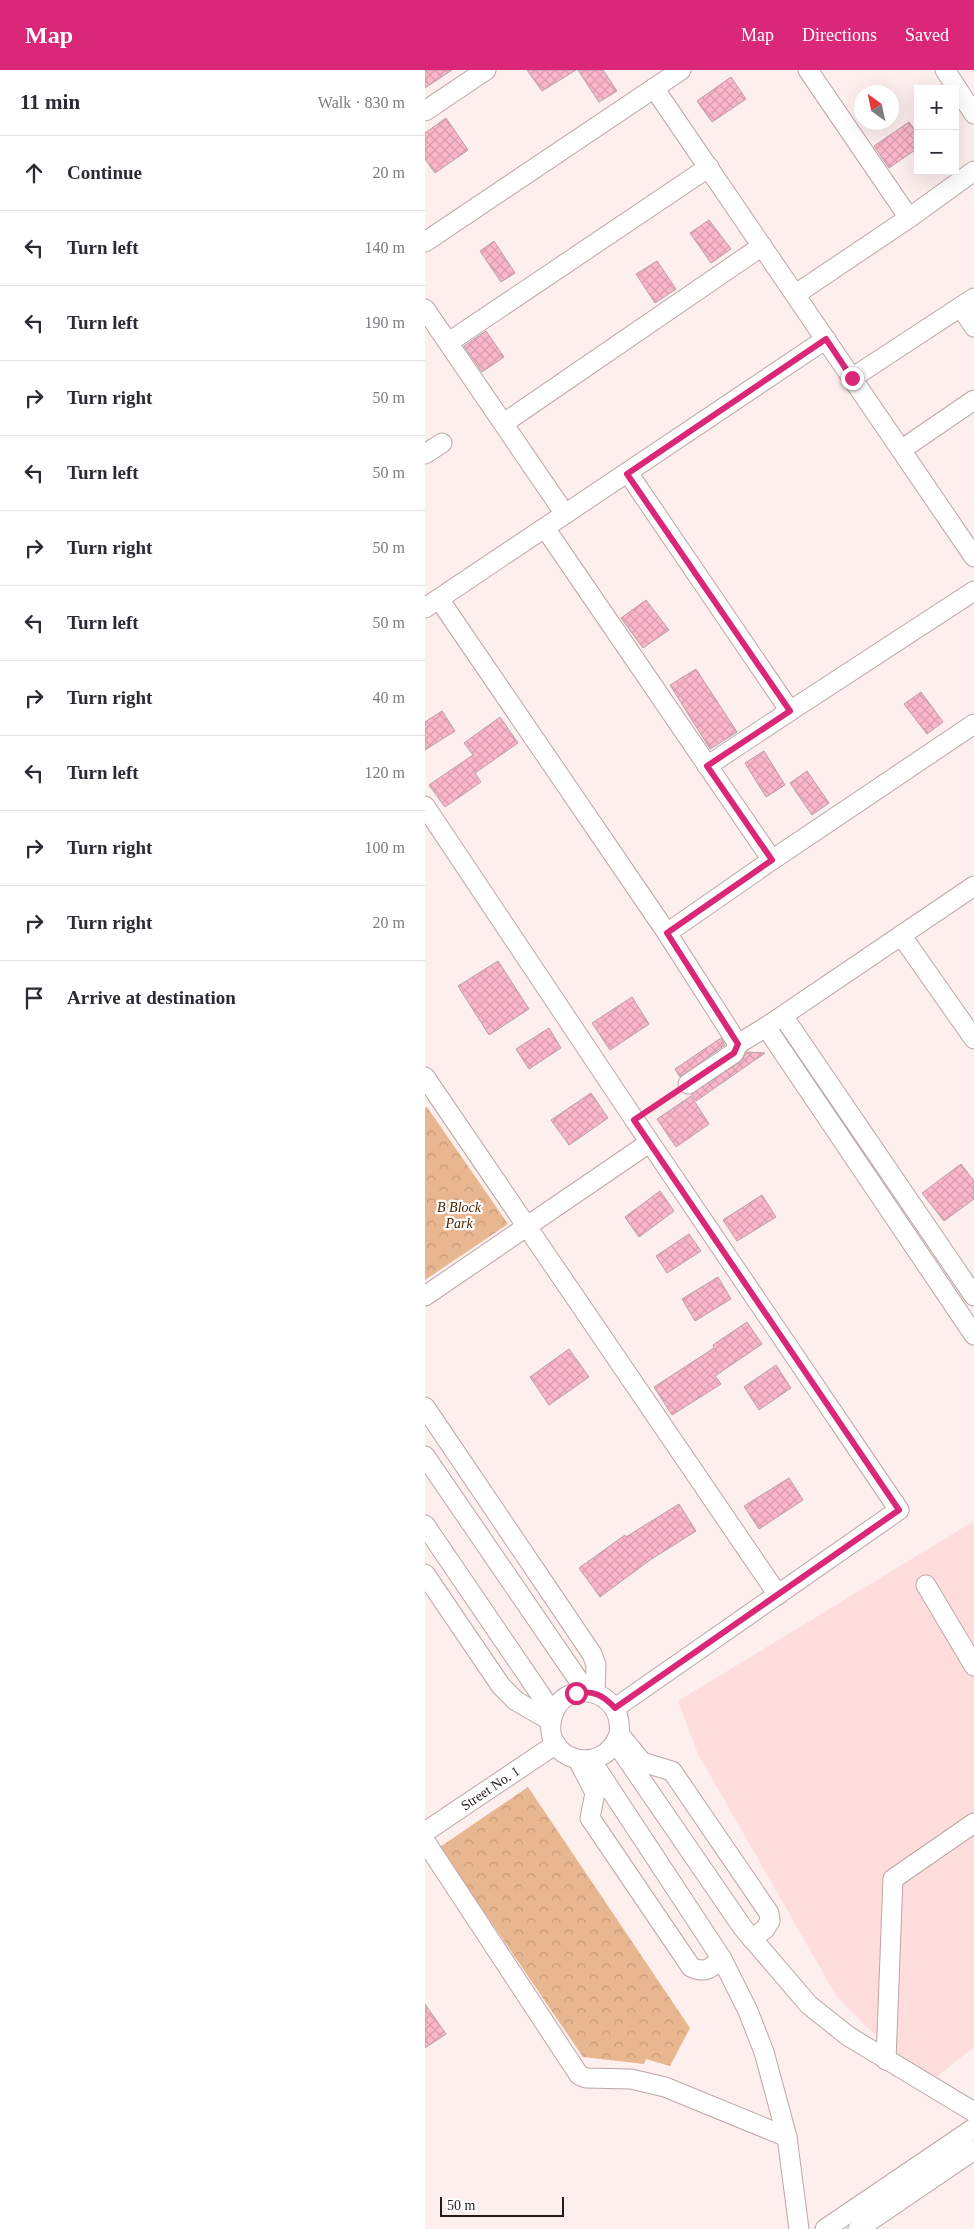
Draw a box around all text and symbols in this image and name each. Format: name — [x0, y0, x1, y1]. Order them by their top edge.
text: Map — [25, 22, 73, 48]
text: Map — [741, 25, 774, 45]
text: Directions — [802, 25, 877, 45]
text: Saved — [905, 25, 949, 45]
north arrow — [854, 85, 899, 130]
map controls — [914, 85, 959, 175]
button: + — [914, 85, 959, 130]
text: 11 min — [20, 90, 80, 114]
text: Walk · 830 m — [318, 94, 405, 111]
button: − — [914, 130, 959, 175]
icon: ahead — [20, 159, 48, 187]
text: Continue — [67, 162, 142, 183]
text: 20 m — [373, 164, 405, 181]
icon: left — [20, 234, 48, 262]
text: Turn left — [67, 237, 139, 258]
text: 140 m — [365, 239, 405, 256]
icon: left — [20, 309, 48, 337]
text: Turn left — [67, 312, 139, 333]
text: 190 m — [365, 314, 405, 331]
route end — [841, 367, 864, 390]
icon: right — [20, 384, 48, 412]
text: Turn right — [67, 387, 152, 408]
text: 50 m — [373, 389, 405, 406]
icon: left — [20, 459, 48, 487]
text: Turn left — [67, 462, 139, 483]
text: 50 m — [373, 464, 405, 481]
icon: right — [20, 534, 48, 562]
text: Turn right — [67, 537, 152, 558]
text: 50 m — [373, 539, 405, 556]
icon: left — [20, 609, 48, 637]
text: Turn left — [67, 612, 139, 633]
text: 50 m — [373, 614, 405, 631]
icon: right — [20, 684, 48, 712]
text: Turn right — [67, 687, 152, 708]
text: 40 m — [373, 689, 405, 706]
icon: left — [20, 759, 48, 787]
text: Turn left — [67, 762, 139, 783]
text: 120 m — [365, 764, 405, 781]
icon: right — [20, 834, 48, 862]
text: Turn right — [67, 837, 152, 858]
text: 100 m — [365, 839, 405, 856]
icon: right — [20, 909, 48, 937]
text: Turn right — [67, 912, 152, 933]
text: 20 m — [373, 914, 405, 931]
icon: arrive — [20, 984, 48, 1012]
text: Arrive at destination — [67, 987, 236, 1008]
park label: B Block Park — [437, 1200, 482, 1231]
route start — [565, 1682, 588, 1705]
street label: Street No. 1 — [458, 1763, 522, 1813]
scale bar — [440, 2194, 564, 2217]
text: 50 m — [447, 2198, 475, 2213]

